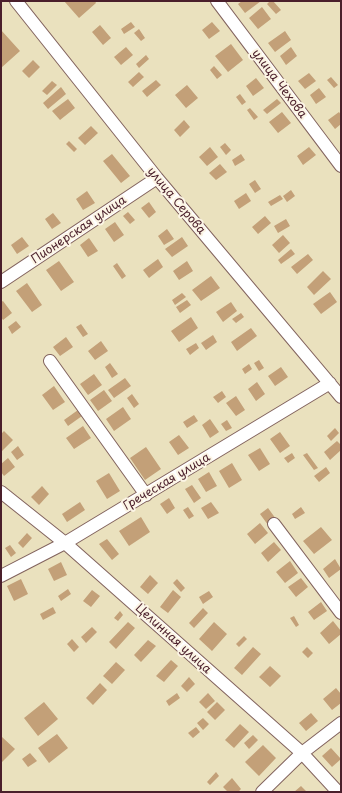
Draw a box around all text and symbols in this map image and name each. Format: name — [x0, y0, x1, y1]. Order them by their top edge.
street label: улица Чехова — [248, 47, 310, 121]
street label: улица Серова — [144, 164, 208, 238]
street label: Пионерская улица — [29, 193, 129, 267]
street label: Греческая улица — [121, 450, 213, 514]
street label: Целинная улица — [132, 601, 214, 677]

